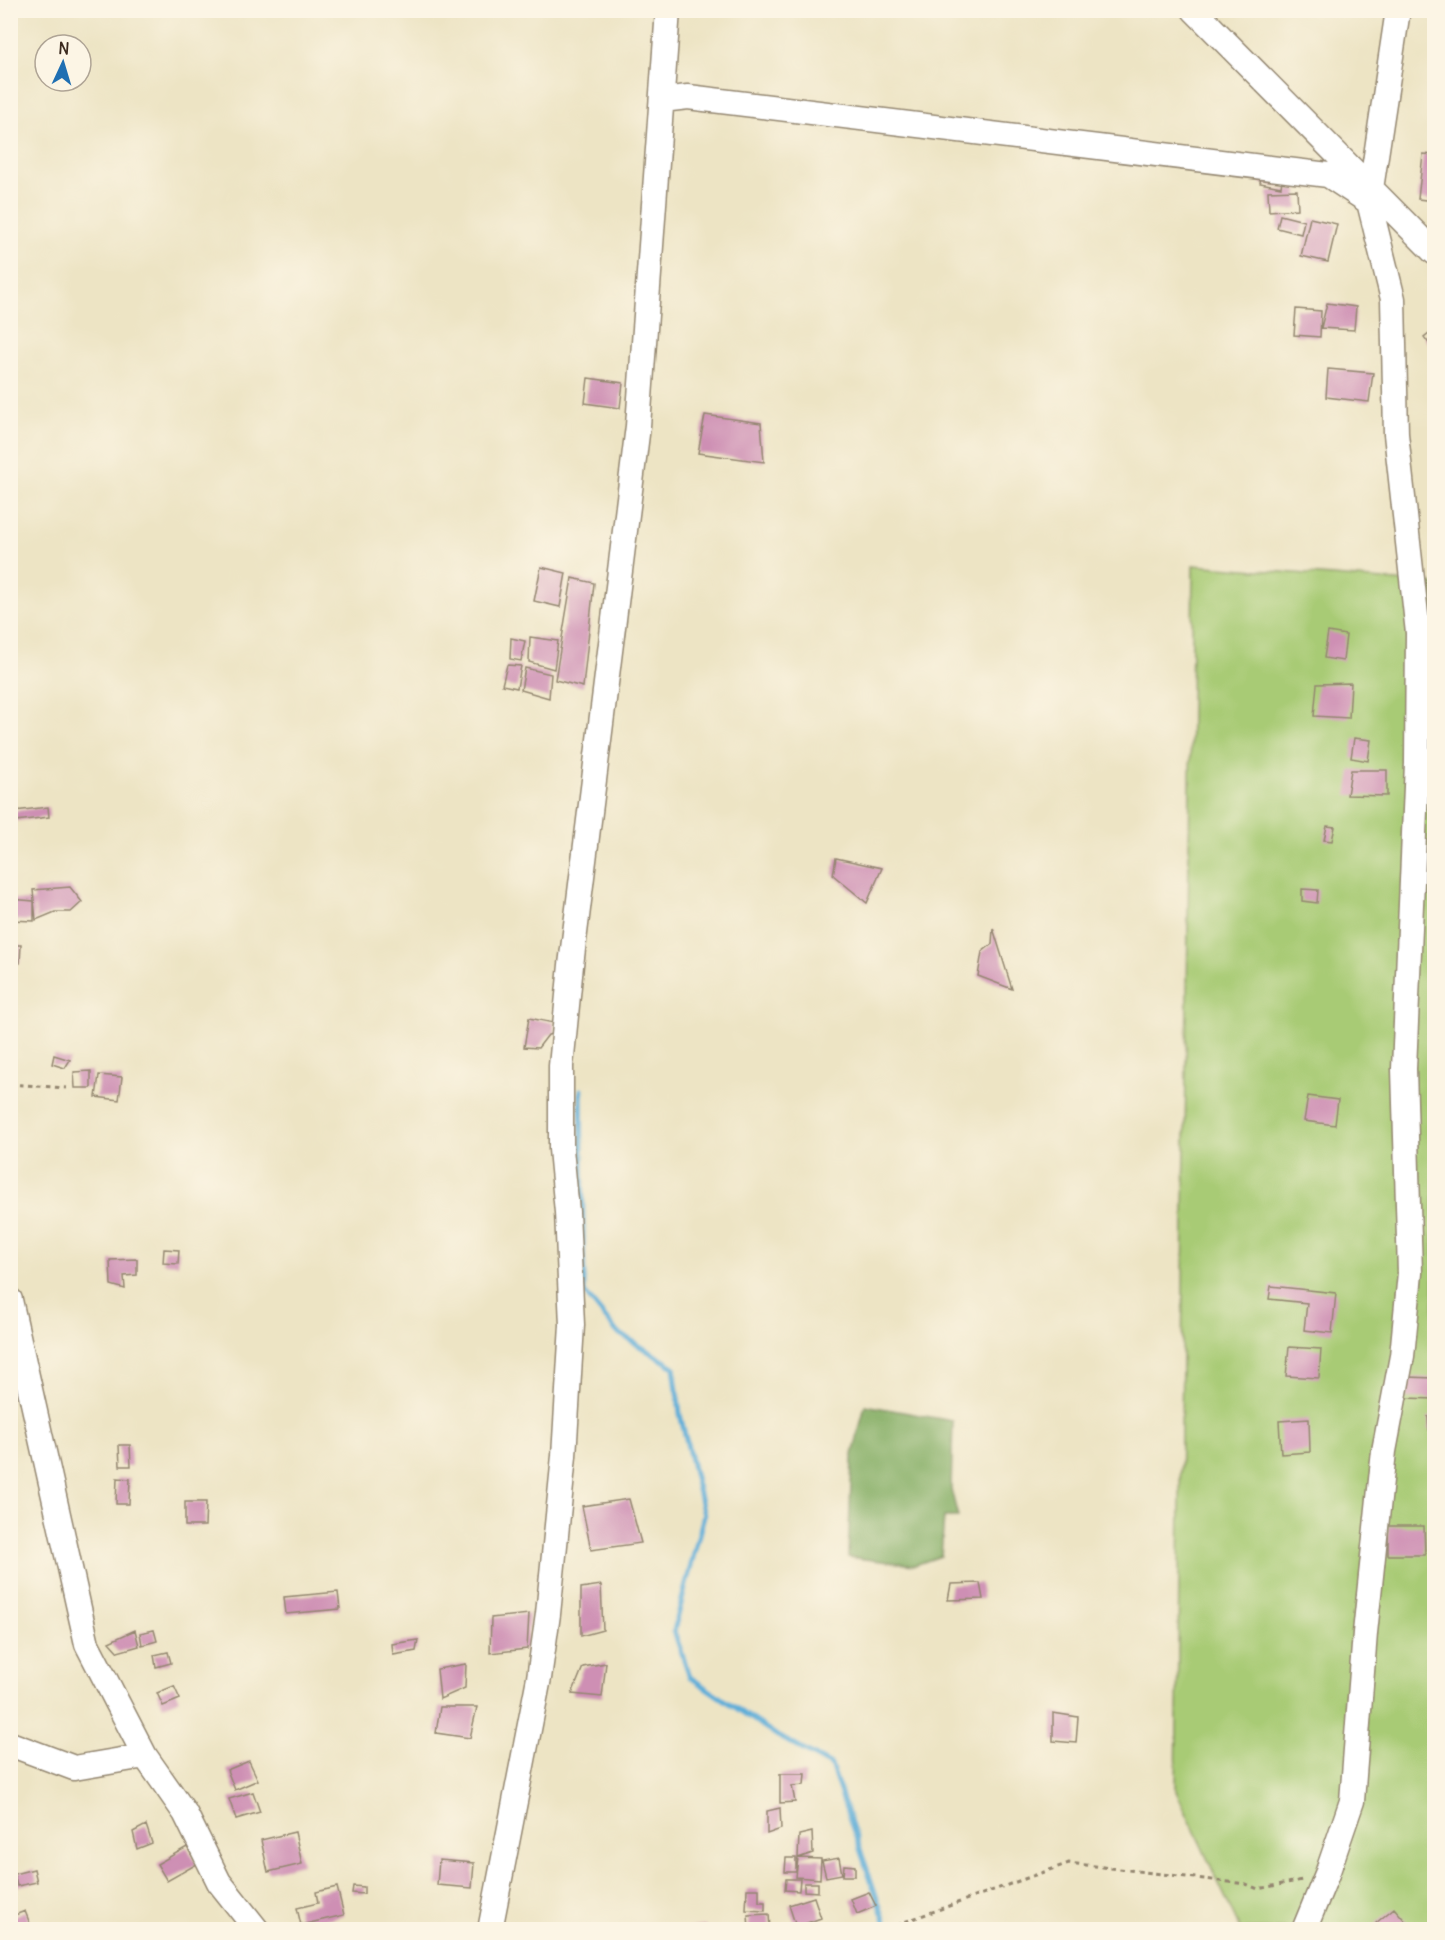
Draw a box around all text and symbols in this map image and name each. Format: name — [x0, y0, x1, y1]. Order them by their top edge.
north arrow — [33, 33, 93, 93]
text: N — [58, 38, 70, 58]

